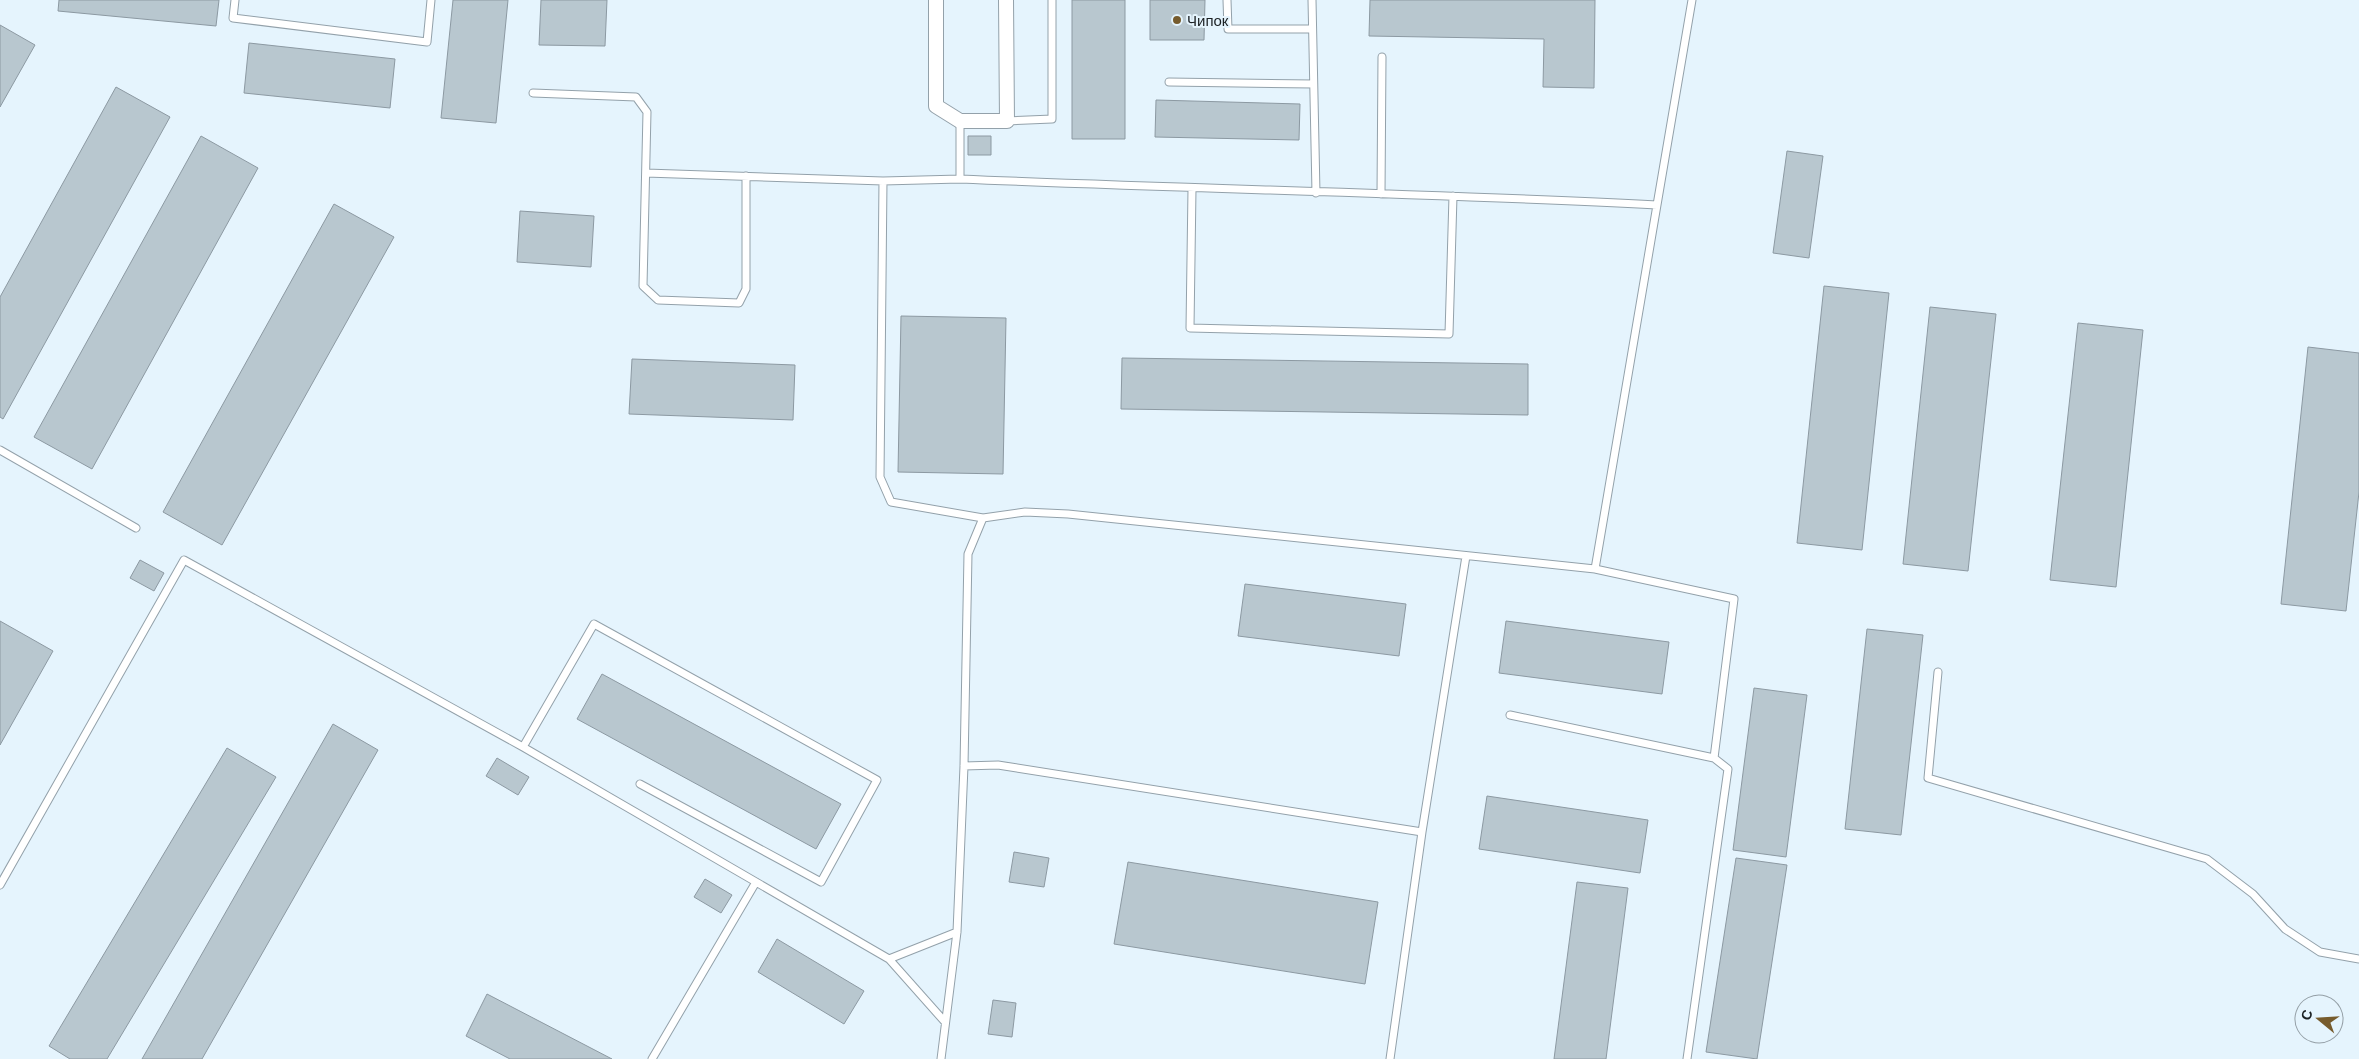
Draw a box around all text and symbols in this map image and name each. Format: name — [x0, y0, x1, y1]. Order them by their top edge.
place label: Чипок — [1187, 11, 1229, 29]
marker: Чипок — [1171, 14, 1183, 26]
north arrow — [2294, 994, 2344, 1044]
text: С — [2297, 1007, 2316, 1022]

